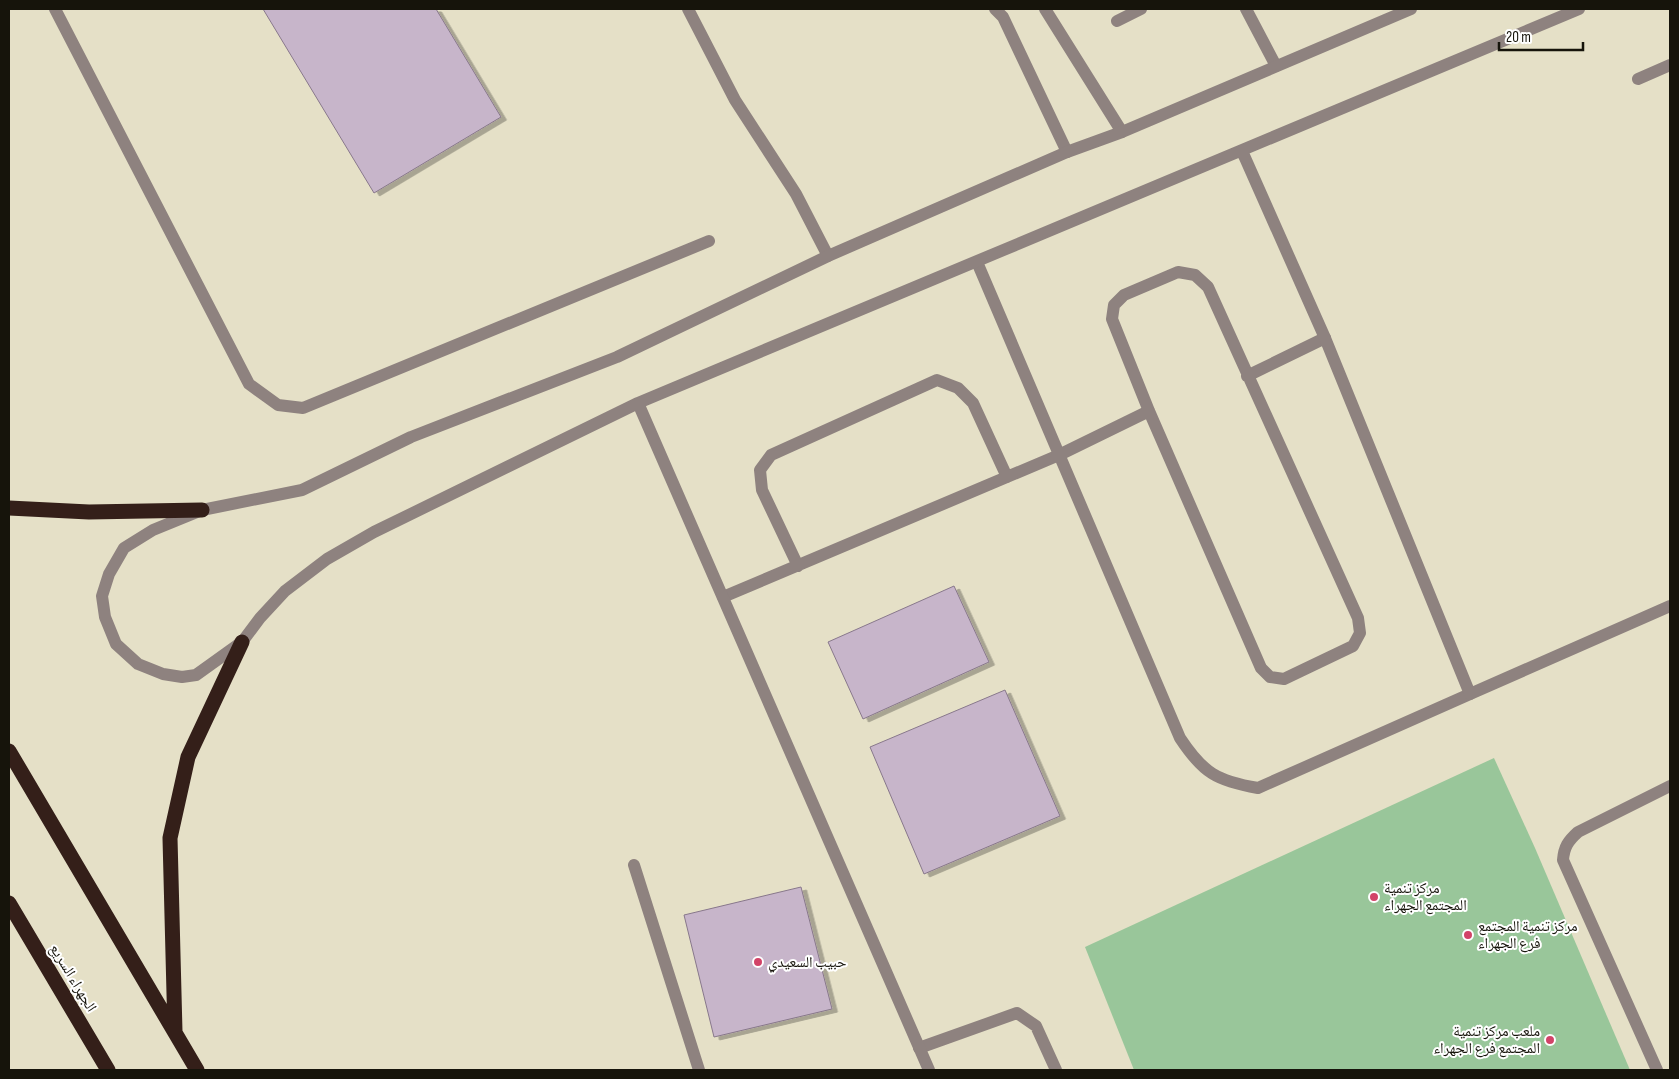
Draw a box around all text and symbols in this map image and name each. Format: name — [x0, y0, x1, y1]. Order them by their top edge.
scale bar — [1499, 20, 1583, 52]
text: 20 m — [1506, 28, 1531, 47]
place label: مركز تنمية المجتمع الجهراء — [1384, 879, 1467, 915]
marker: مركز تنمية المجتمع الجهراء — [1368, 891, 1380, 903]
place label: مركز تنمية المجتمع فرع الجهراء — [1478, 917, 1578, 953]
marker: مركز تنمية المجتمع فرع الجهراء — [1462, 929, 1474, 941]
street label: الجهراء السريع — [45, 940, 101, 1016]
place label: حبيب السعيدي — [768, 953, 847, 973]
marker: حبيب السعيدي — [752, 956, 764, 968]
place label: ملعب مركز تنمية المجتمع فرع الجهراء — [1433, 1022, 1540, 1058]
marker: ملعب مركز تنمية المجتمع فرع الجهراء — [1544, 1034, 1556, 1046]

